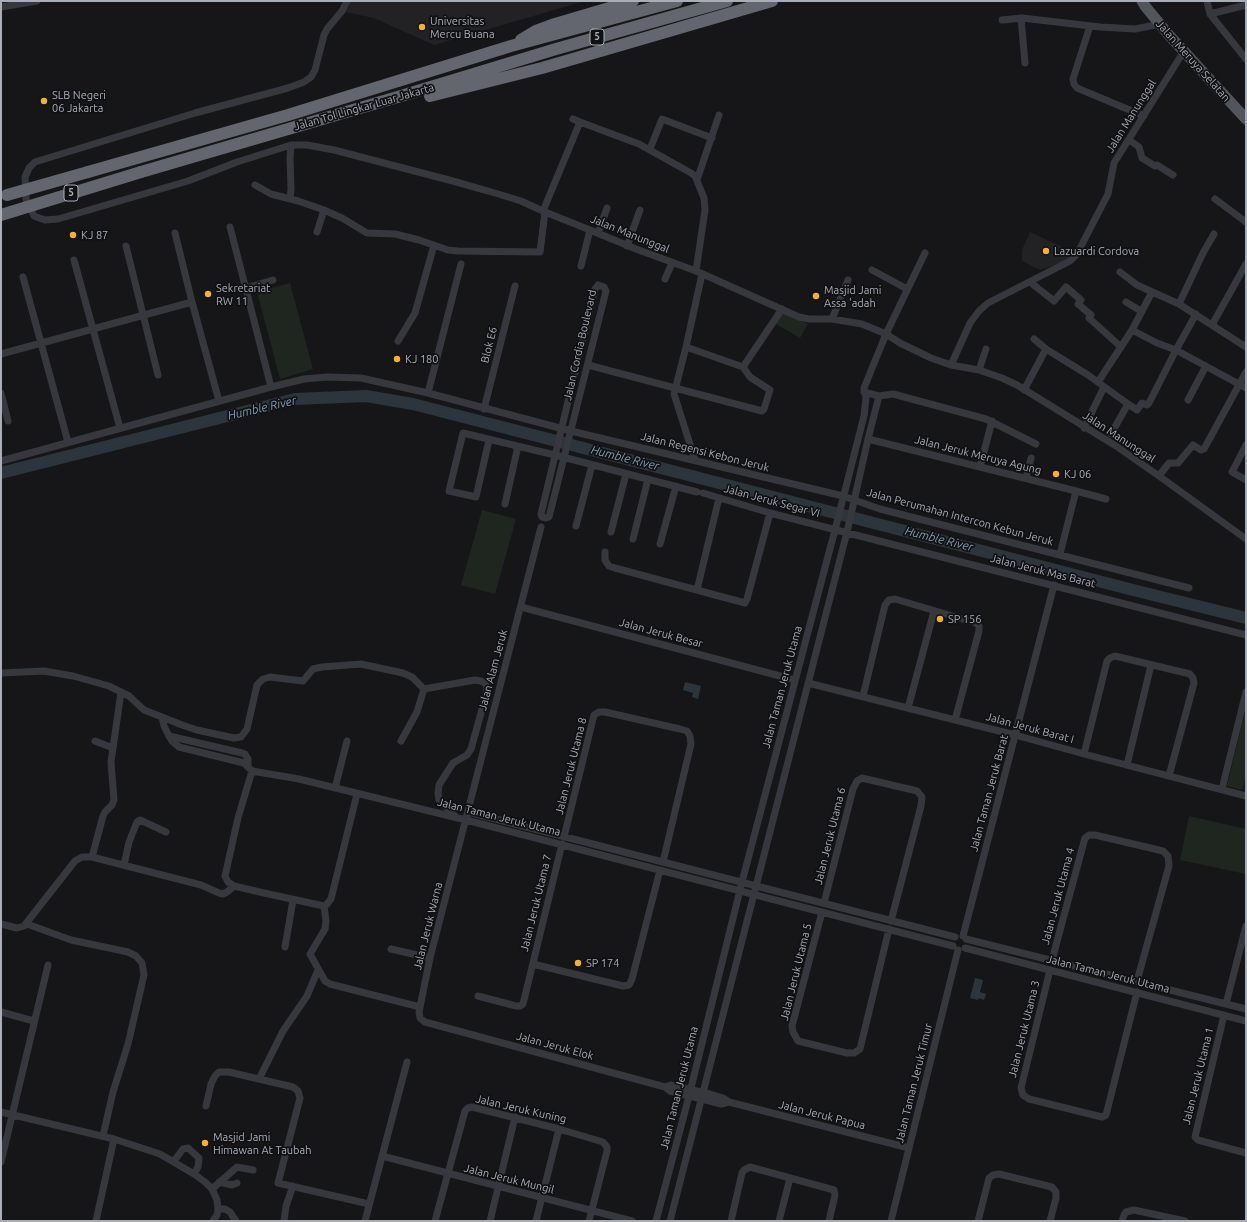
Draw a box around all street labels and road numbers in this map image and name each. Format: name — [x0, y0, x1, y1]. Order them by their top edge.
street label: Jalan Meruya Selatan — [1153, 18, 1233, 104]
road number: 5 — [590, 29, 604, 45]
street label: Jalan Manunggal — [1103, 77, 1159, 155]
street label: Jalan Tol Lingkar Luar Jakarta — [292, 81, 436, 133]
road number: 5 — [64, 185, 78, 201]
street label: Jalan Manunggal — [589, 212, 671, 256]
street label: Jalan Cordia Boulevard — [561, 288, 599, 402]
street label: Blok E6 — [478, 326, 500, 364]
street label: Jalan Manunggal — [1080, 409, 1158, 465]
street label: Jalan Regensi Kebon Jeruk — [639, 430, 771, 474]
street label: Jalan Jeruk Meruya Agung — [913, 433, 1043, 477]
street label: Jalan Jeruk Segar VI — [723, 482, 821, 520]
street label: Jalan Perumahan Intercon Kebun Jeruk — [865, 486, 1055, 548]
street label: Jalan Jeruk Mas Barat — [989, 552, 1097, 590]
street label: Jalan Jeruk Besar — [618, 615, 704, 651]
street label: Jalan Taman Jeruk Utama — [759, 624, 805, 750]
street label: Jalan Alam Jeruk — [476, 628, 510, 712]
street label: Jalan Jeruk Barat I — [985, 710, 1075, 746]
street label: Jalan Jeruk Utama 8 — [553, 716, 589, 816]
street label: Jalan Taman Jeruk Barat — [967, 733, 1011, 853]
street label: Jalan Jeruk Utama 6 — [812, 786, 848, 886]
street label: Jalan Taman Jeruk Utama — [436, 795, 562, 839]
street label: Jalan Jeruk Utama 4 — [1039, 846, 1077, 946]
street label: Jalan Jeruk Utama 7 — [518, 853, 554, 953]
street label: Jalan Jeruk Warna — [411, 881, 445, 971]
street label: Jalan Jeruk Utama 5 — [778, 922, 814, 1022]
street label: Jalan Taman Jeruk Utama — [1045, 952, 1171, 996]
street label: Jalan Jeruk Utama 3 — [1006, 979, 1042, 1079]
street label: Jalan Taman Jeruk Timur — [893, 1022, 935, 1144]
street label: Jalan Taman Jeruk Utama — [657, 1025, 701, 1151]
street label: Jalan Jeruk Utama 1 — [1180, 1026, 1216, 1126]
street label: Jalan Jeruk Elok — [515, 1029, 595, 1063]
street label: Jalan Jeruk Kuning — [474, 1092, 568, 1126]
street label: Jalan Jeruk Papua — [777, 1098, 867, 1132]
street label: Jalan Jeruk Mungil — [463, 1161, 555, 1197]

